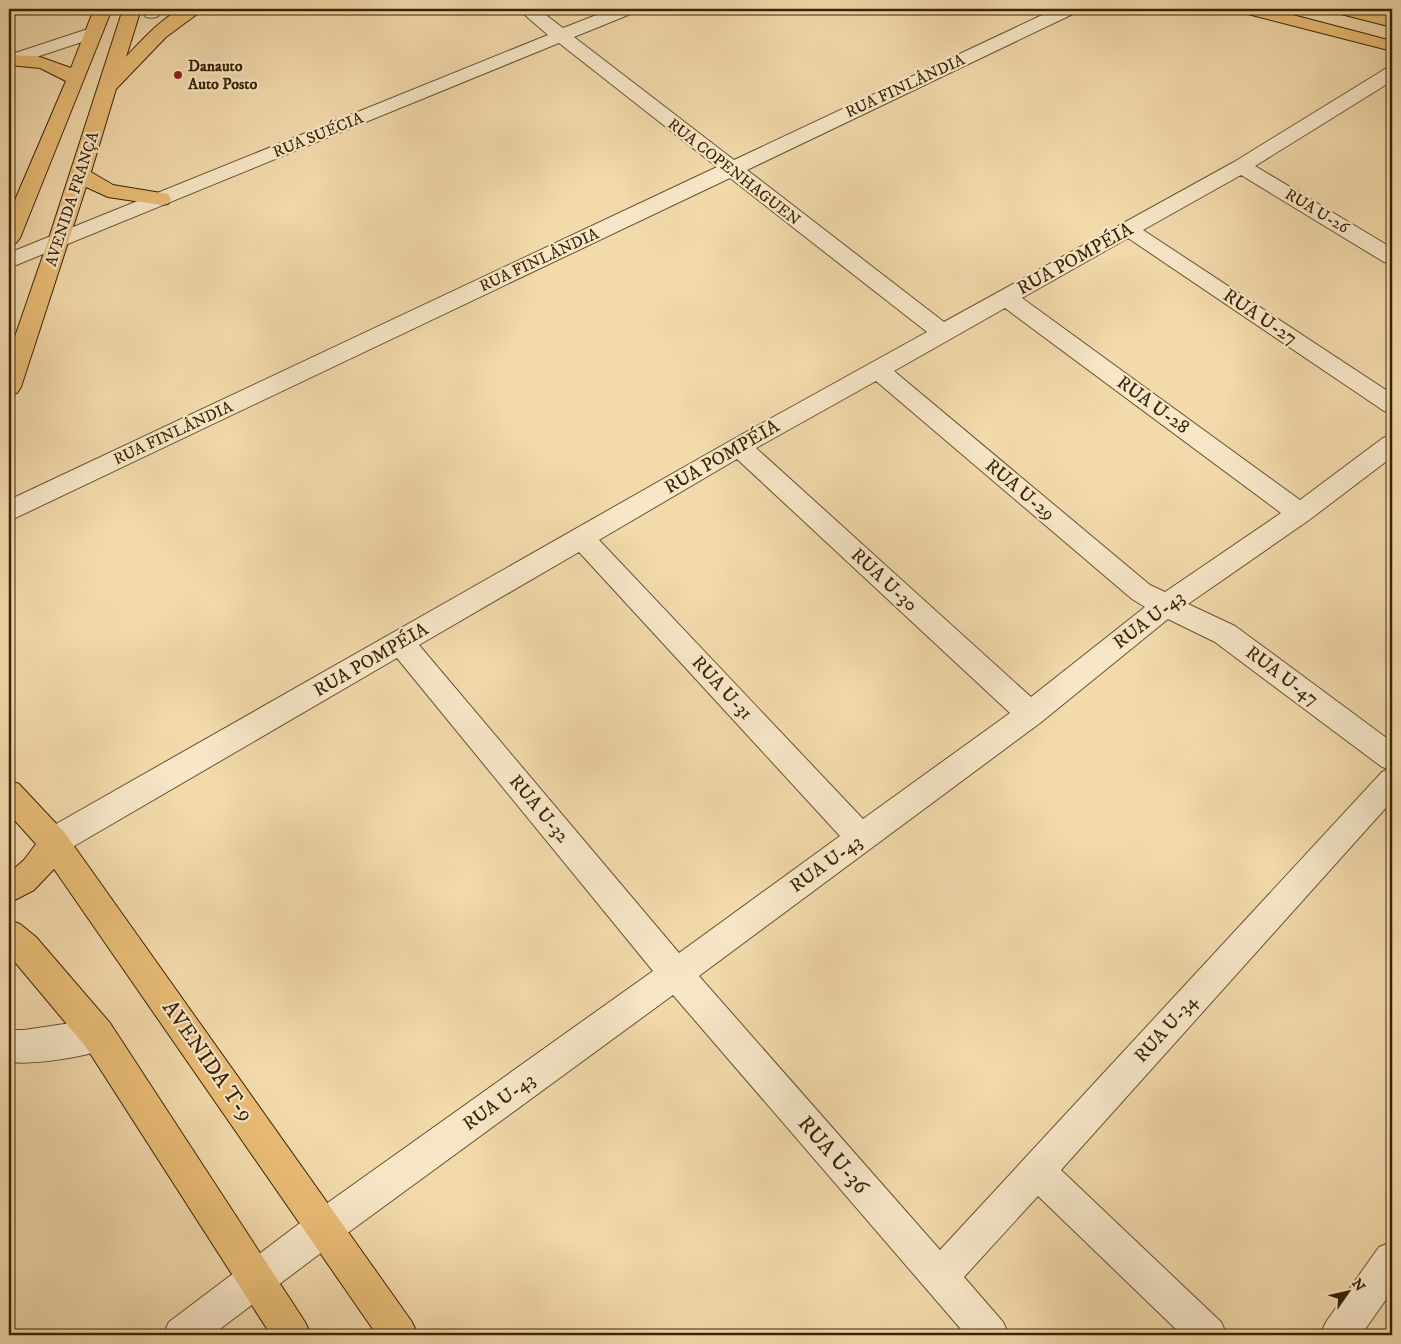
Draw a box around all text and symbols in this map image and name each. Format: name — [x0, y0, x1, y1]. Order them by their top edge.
street label: RUA FINLÂNDIA — [842, 49, 968, 122]
place label: Danauto Auto Posto — [187, 56, 257, 94]
marker: Danauto Auto Posto — [172, 69, 184, 81]
street label: RUA SUÉCIA — [270, 108, 367, 162]
street label: RUA COPENHAGUEN — [664, 114, 804, 230]
street label: AVENIDA FRANÇA — [41, 128, 104, 269]
street label: RUA U-26 — [1281, 184, 1353, 238]
street label: RUA POMPÉIA — [1013, 216, 1138, 300]
street label: RUA FINLÂNDIA — [476, 223, 602, 296]
street label: RUA U-27 — [1219, 284, 1301, 350]
street label: RUA U-28 — [1112, 371, 1194, 439]
street label: RUA FINLÂNDIA — [110, 396, 236, 469]
street label: RUA POMPÉIA — [660, 414, 784, 499]
street label: RUA U-29 — [980, 454, 1060, 526]
street label: RUA U-30 — [846, 543, 922, 617]
street label: RUA U-43 — [1109, 586, 1189, 654]
street label: RUA POMPÉIA — [309, 617, 433, 702]
street label: RUA U-47 — [1241, 641, 1323, 711]
street label: RUA U-31 — [687, 651, 757, 725]
street label: RUA U-32 — [504, 770, 574, 848]
street label: RUA U-43 — [786, 830, 866, 898]
street label: RUA U-34 — [1130, 990, 1203, 1068]
street label: AVENIDA T-9 — [156, 995, 260, 1127]
street label: RUA U-43 — [459, 1068, 539, 1136]
street label: RUA U-36 — [792, 1110, 875, 1201]
north arrow — [1324, 1266, 1374, 1316]
text: N — [1347, 1275, 1369, 1296]

